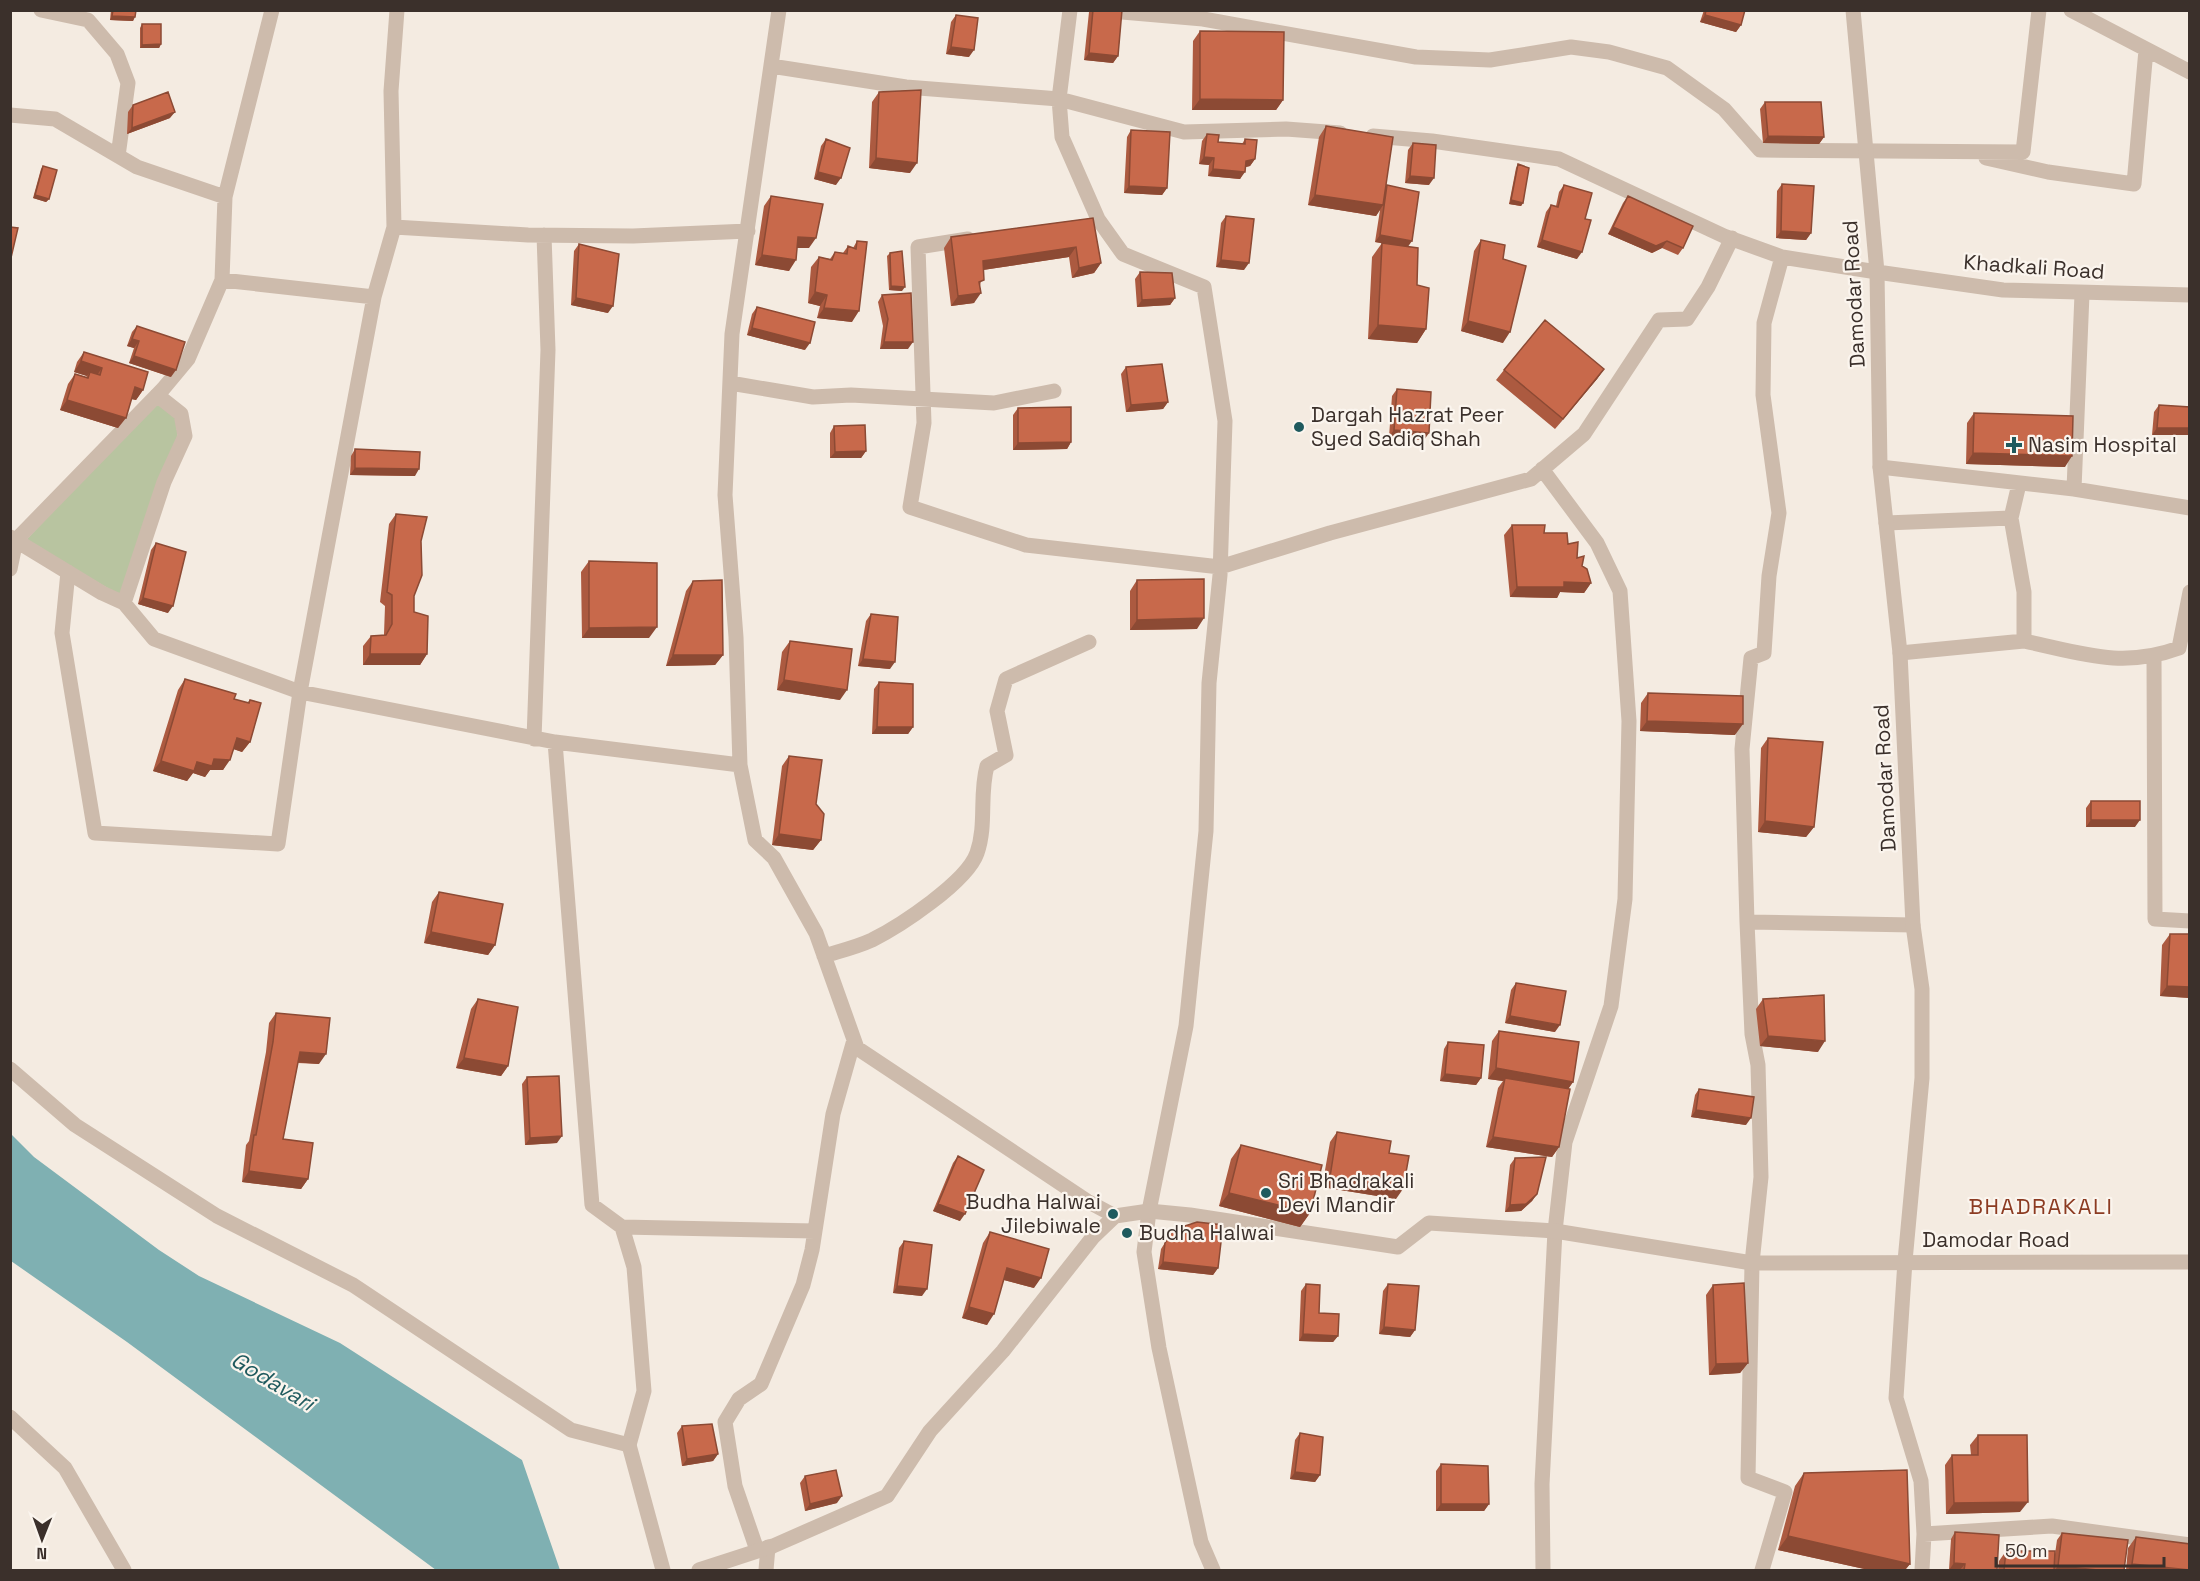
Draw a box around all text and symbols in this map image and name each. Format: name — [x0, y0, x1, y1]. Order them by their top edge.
street label: Damodar Road — [1836, 220, 1871, 368]
street label: Khadkali Road — [1963, 248, 2105, 285]
place label: Dargah Hazrat Peer Syed Sadiq Shah — [1311, 401, 1504, 452]
marker: Dargah Hazrat Peer Syed Sadiq Shah — [1292, 420, 1306, 434]
place label: Nasim Hospital — [2028, 431, 2177, 458]
marker: Nasim Hospital — [2005, 436, 2023, 454]
street label: Damodar Road — [1867, 704, 1902, 852]
place label: Sri Bhadrakali Devi Mandir — [1278, 1167, 1414, 1218]
marker: Sri Bhadrakali Devi Mandir — [1259, 1186, 1273, 1200]
place label: Budha Halwai Jilebiwale — [966, 1188, 1101, 1239]
district label: BHADRAKALI — [1969, 1192, 2113, 1220]
marker: Budha Halwai Jilebiwale — [1106, 1207, 1120, 1221]
place label: Budha Halwai — [1139, 1219, 1274, 1246]
marker: Budha Halwai — [1120, 1226, 1134, 1240]
street label: Damodar Road — [1922, 1226, 2070, 1253]
water label: Godavari — [226, 1345, 322, 1418]
north arrow — [12, 1509, 72, 1569]
scale bar — [1996, 1530, 2164, 1568]
text: 50 m — [2005, 1539, 2047, 1562]
text: N — [36, 1543, 47, 1564]

